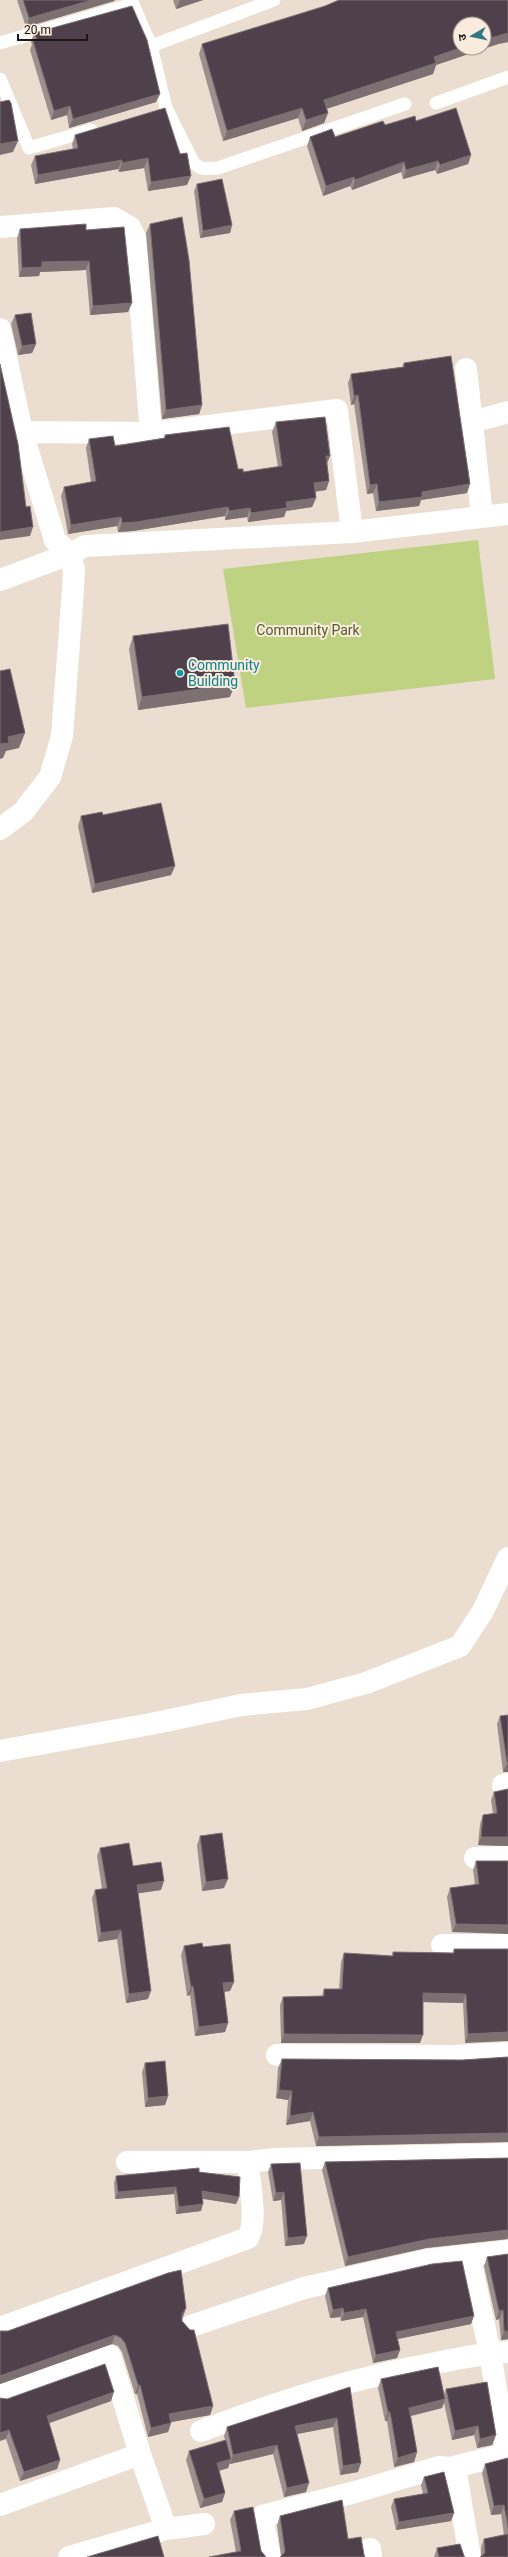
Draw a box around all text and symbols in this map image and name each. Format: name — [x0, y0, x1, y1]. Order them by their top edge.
scale bar — [18, 16, 87, 42]
north arrow — [452, 16, 492, 56]
text: 20 m — [24, 23, 51, 37]
text: उ — [456, 33, 470, 42]
park label: Community Park — [256, 622, 361, 638]
place label: Community Building — [188, 657, 260, 689]
marker: Community Building — [175, 668, 185, 678]

